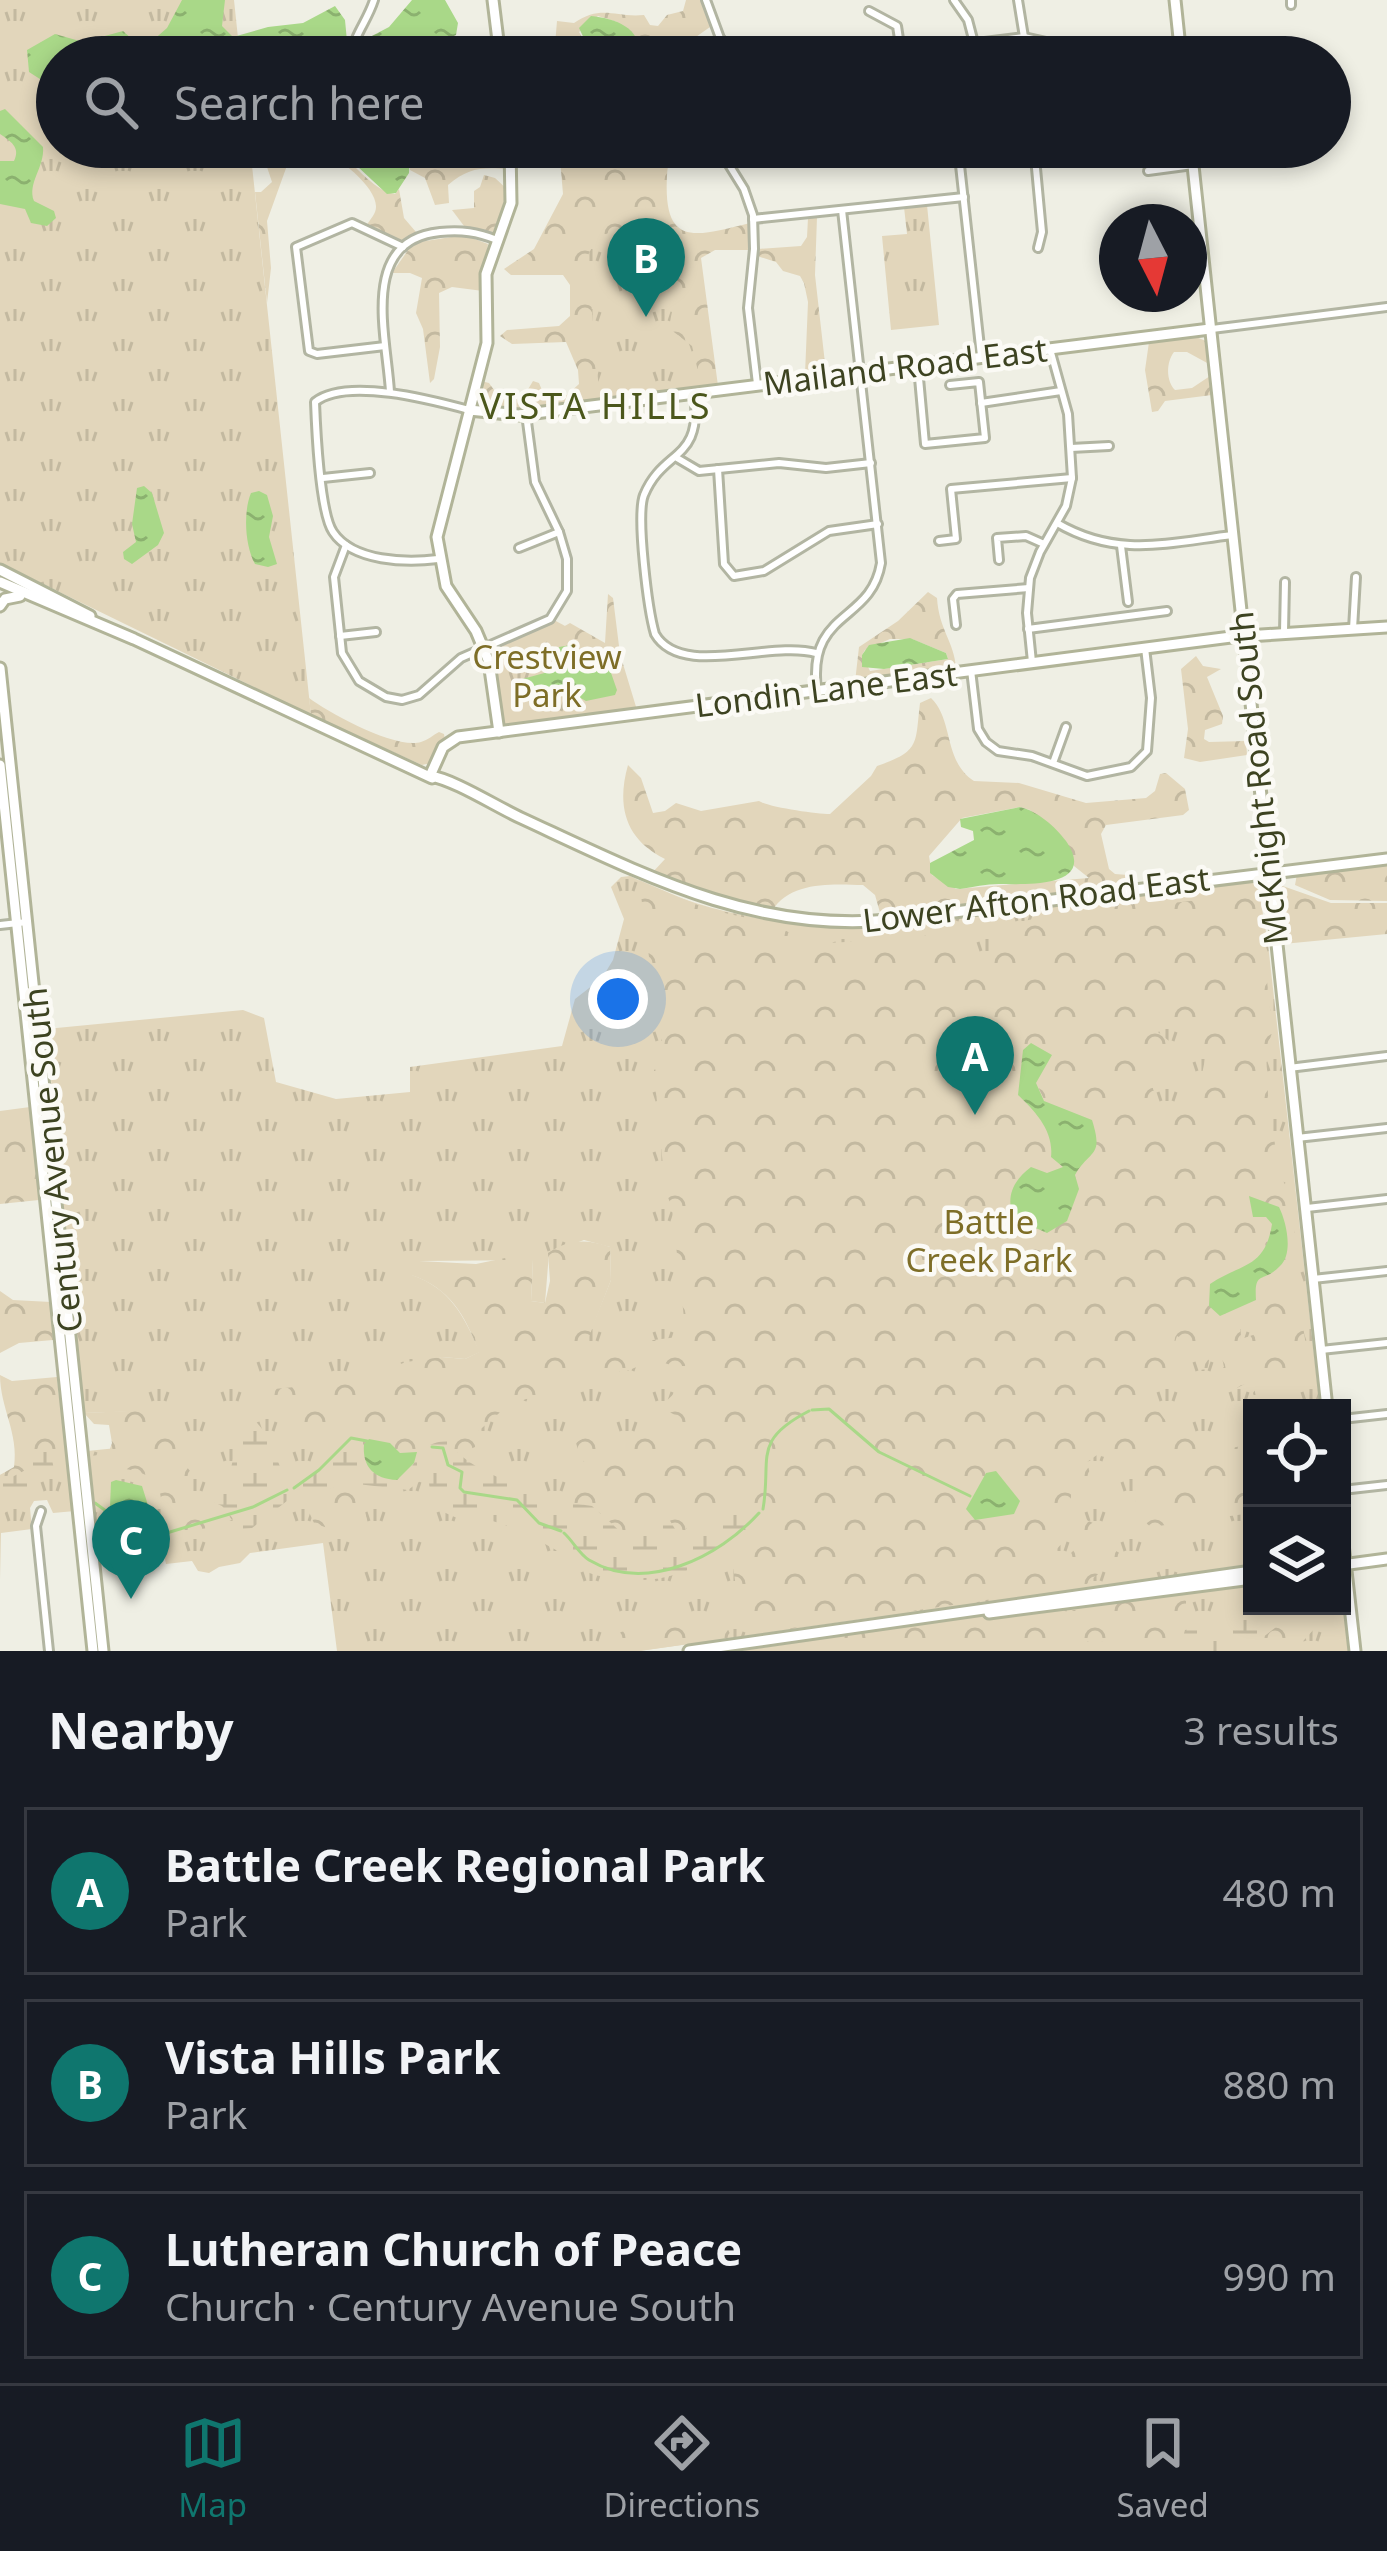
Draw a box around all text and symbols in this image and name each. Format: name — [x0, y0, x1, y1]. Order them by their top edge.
search box — [36, 36, 1351, 168]
icon: search — [78, 69, 144, 135]
text: Search here — [174, 72, 424, 133]
north arrow — [1099, 204, 1207, 312]
pin: B — [607, 218, 685, 317]
street label: Mailand Road East — [760, 326, 1050, 406]
district label: VISTA HILLS — [480, 381, 712, 430]
street label: McKnight Road South — [1218, 609, 1298, 947]
park label: Crestview Park — [472, 634, 622, 717]
street label: Londin Lane East — [693, 651, 960, 727]
street label: Lower Afton Road East — [860, 855, 1212, 943]
your location — [588, 969, 648, 1029]
street label: Century Avenue South — [12, 985, 92, 1335]
pin: A — [936, 1016, 1014, 1115]
park label: Battle Creek Park — [906, 1199, 1073, 1282]
map controls — [1243, 1399, 1351, 1615]
button: locate — [1243, 1399, 1351, 1507]
pin: C — [92, 1500, 170, 1599]
button: layers — [1243, 1507, 1351, 1615]
text: Nearby — [48, 1694, 234, 1764]
text: 3 results — [1184, 1703, 1339, 1756]
text: Battle Creek Regional Park — [165, 1834, 765, 1895]
text: A — [77, 1865, 104, 1918]
text: 480 m — [1222, 1865, 1336, 1918]
text: Park — [165, 1895, 247, 1948]
text: Vista Hills Park — [165, 2026, 500, 2087]
text: B — [77, 2057, 103, 2110]
text: 880 m — [1222, 2057, 1336, 2110]
text: Park — [165, 2087, 247, 2140]
text: Lutheran Church of Peace — [165, 2218, 742, 2279]
text: C — [77, 2249, 103, 2302]
text: 990 m — [1222, 2249, 1336, 2302]
text: Church · Century Avenue South — [165, 2279, 736, 2332]
tab: Map — [178, 2410, 247, 2527]
tab: Directions — [603, 2410, 760, 2527]
tab: Saved — [1116, 2410, 1209, 2527]

